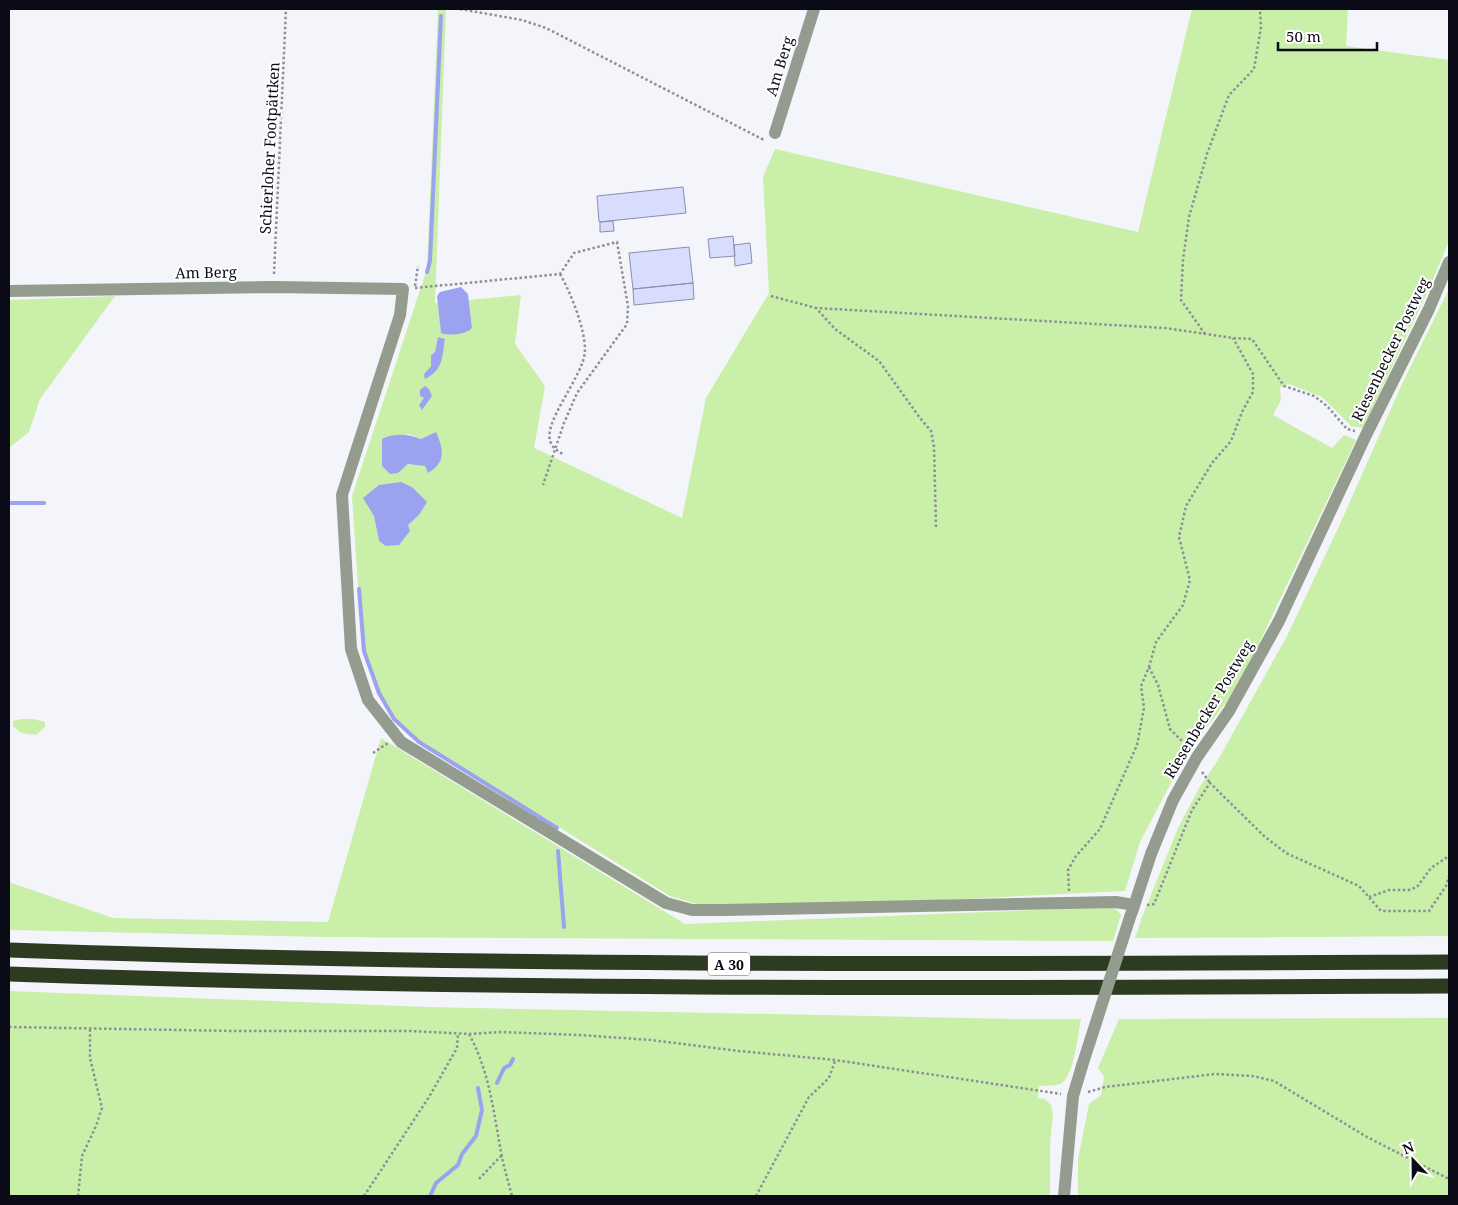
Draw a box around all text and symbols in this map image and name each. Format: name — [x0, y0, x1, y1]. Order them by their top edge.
scale bar — [1278, 20, 1377, 52]
text: 50 m — [1286, 26, 1321, 46]
street label: Am Berg — [760, 34, 798, 98]
street label: Schierloher Footpättken — [255, 61, 284, 234]
street label: Am Berg — [175, 261, 237, 283]
street label: Riesenbecker Postweg — [1346, 274, 1434, 424]
street label: Riesenbecker Postweg — [1159, 636, 1257, 782]
road number: A 30 — [708, 952, 750, 976]
north arrow — [1388, 1135, 1438, 1185]
text: N — [1399, 1137, 1417, 1158]

